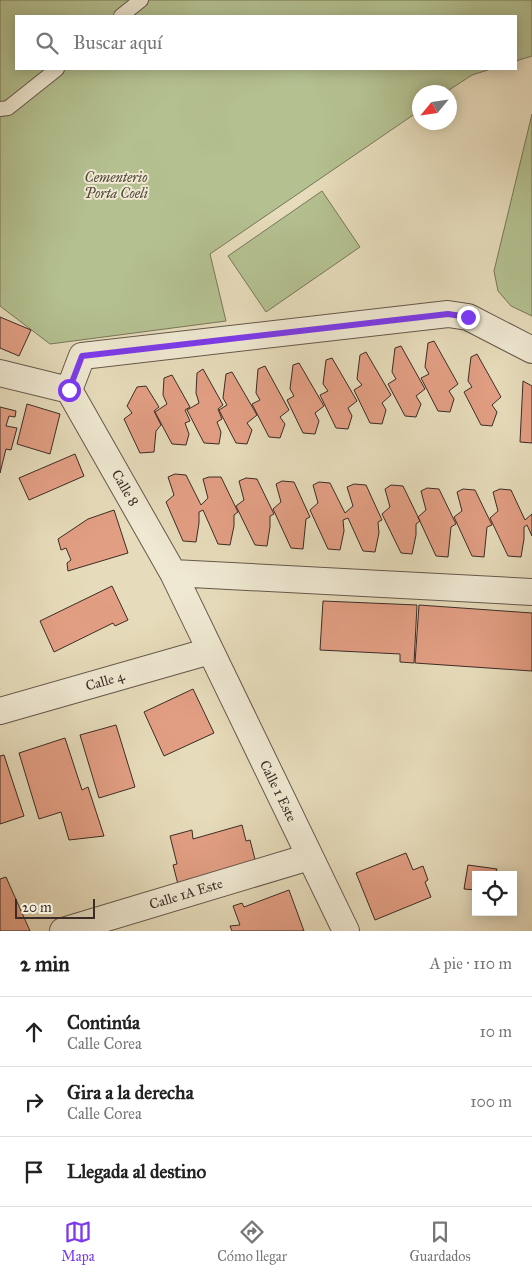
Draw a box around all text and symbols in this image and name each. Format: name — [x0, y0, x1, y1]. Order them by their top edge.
search box — [15, 15, 517, 70]
icon: search — [33, 29, 61, 57]
text: Buscar aquí — [73, 31, 162, 54]
north arrow — [412, 85, 457, 130]
park label: Cementerio Porta Coeli — [84, 169, 148, 202]
route end — [457, 306, 480, 329]
route start — [58, 379, 81, 402]
street label: Calle 8 — [108, 467, 142, 509]
street label: Calle 4 — [84, 667, 128, 695]
street label: Calle 1 Este — [256, 757, 300, 825]
map controls — [472, 871, 517, 916]
button: locate — [472, 871, 517, 916]
street label: Calle 1A Este — [147, 875, 225, 913]
scale bar — [15, 896, 95, 919]
text: 20 m — [22, 899, 52, 916]
text: 2 min — [20, 951, 70, 977]
text: A pie · 110 m — [430, 954, 512, 973]
text: Continúa — [67, 1011, 140, 1034]
icon: ahead — [20, 1018, 48, 1046]
text: 10 m — [480, 1022, 512, 1041]
text: Calle Corea — [67, 1034, 142, 1053]
text: Gira a la derecha — [67, 1081, 194, 1104]
icon: right — [20, 1088, 48, 1116]
text: 100 m — [470, 1092, 512, 1111]
text: Calle Corea — [67, 1104, 142, 1123]
icon: arrive — [20, 1158, 48, 1186]
text: Llegada al destino — [67, 1160, 206, 1183]
tab: Mapa — [61, 1218, 95, 1265]
tab: Cómo llegar — [217, 1218, 287, 1265]
tab: Guardados — [410, 1218, 471, 1265]

